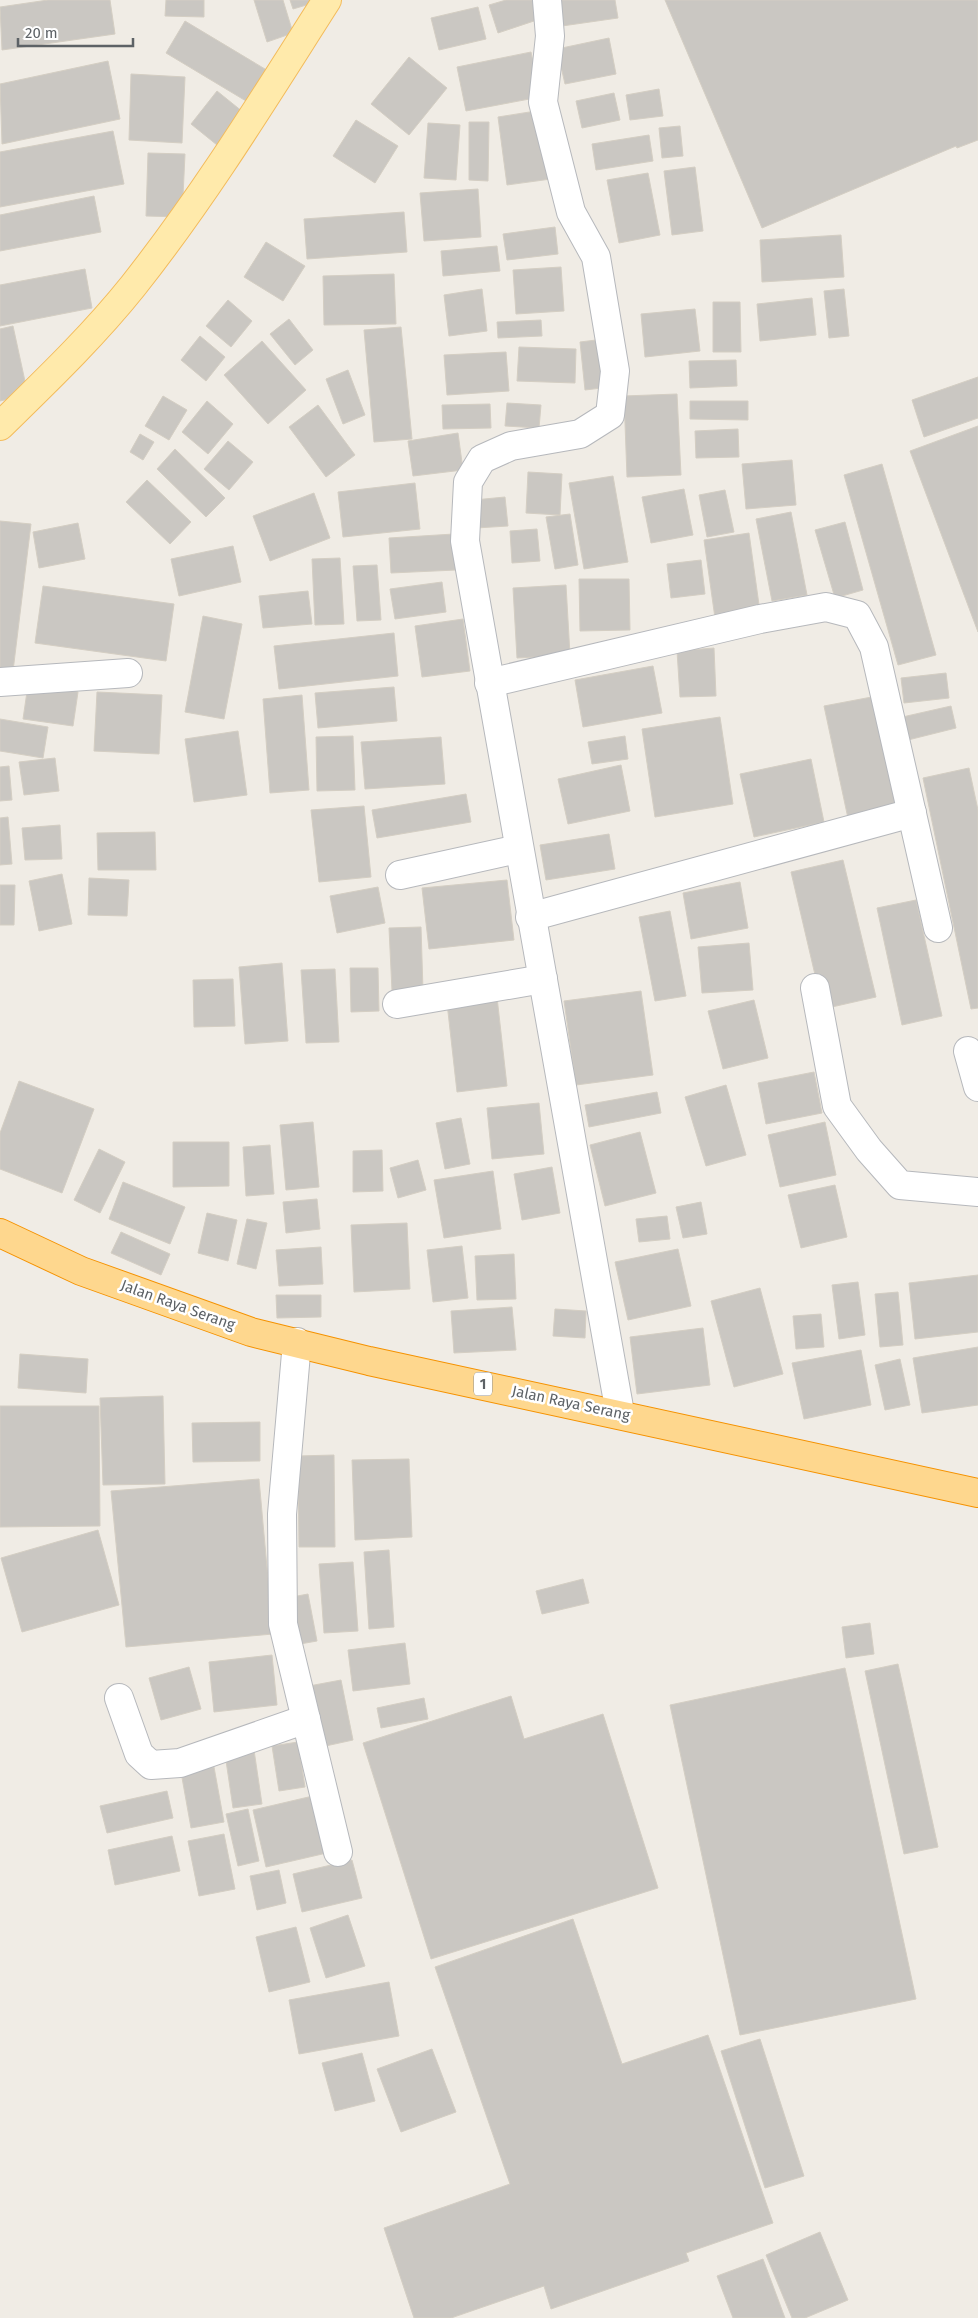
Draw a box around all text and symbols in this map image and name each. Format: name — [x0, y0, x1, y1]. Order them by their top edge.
scale bar — [18, 15, 132, 47]
text: 20 m — [25, 24, 58, 42]
street label: Jalan Raya Serang — [118, 1276, 238, 1334]
road number: 1 — [474, 1372, 492, 1396]
street label: Jalan Raya Serang — [510, 1382, 632, 1424]

